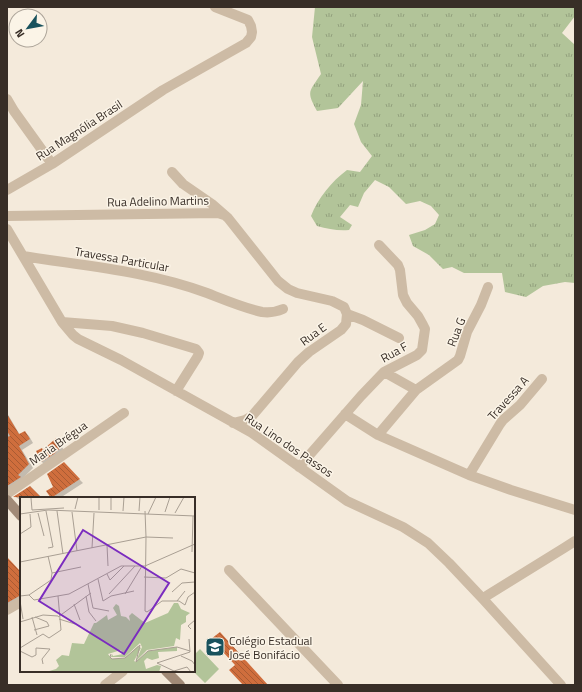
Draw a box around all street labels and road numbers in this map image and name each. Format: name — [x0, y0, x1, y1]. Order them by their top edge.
street label: Rua Magnólia Brasil — [32, 95, 126, 165]
street label: Rua Adelino Martins — [107, 191, 209, 211]
street label: Travessa Particular — [73, 241, 171, 277]
street label: Rua G — [442, 315, 470, 349]
street label: Rua E — [296, 318, 331, 350]
street label: Rua F — [377, 337, 411, 367]
street label: Travessa A — [483, 372, 533, 424]
street label: Rua Lino dos Passos — [241, 408, 337, 482]
street label: Maria Brégua — [25, 416, 91, 470]

